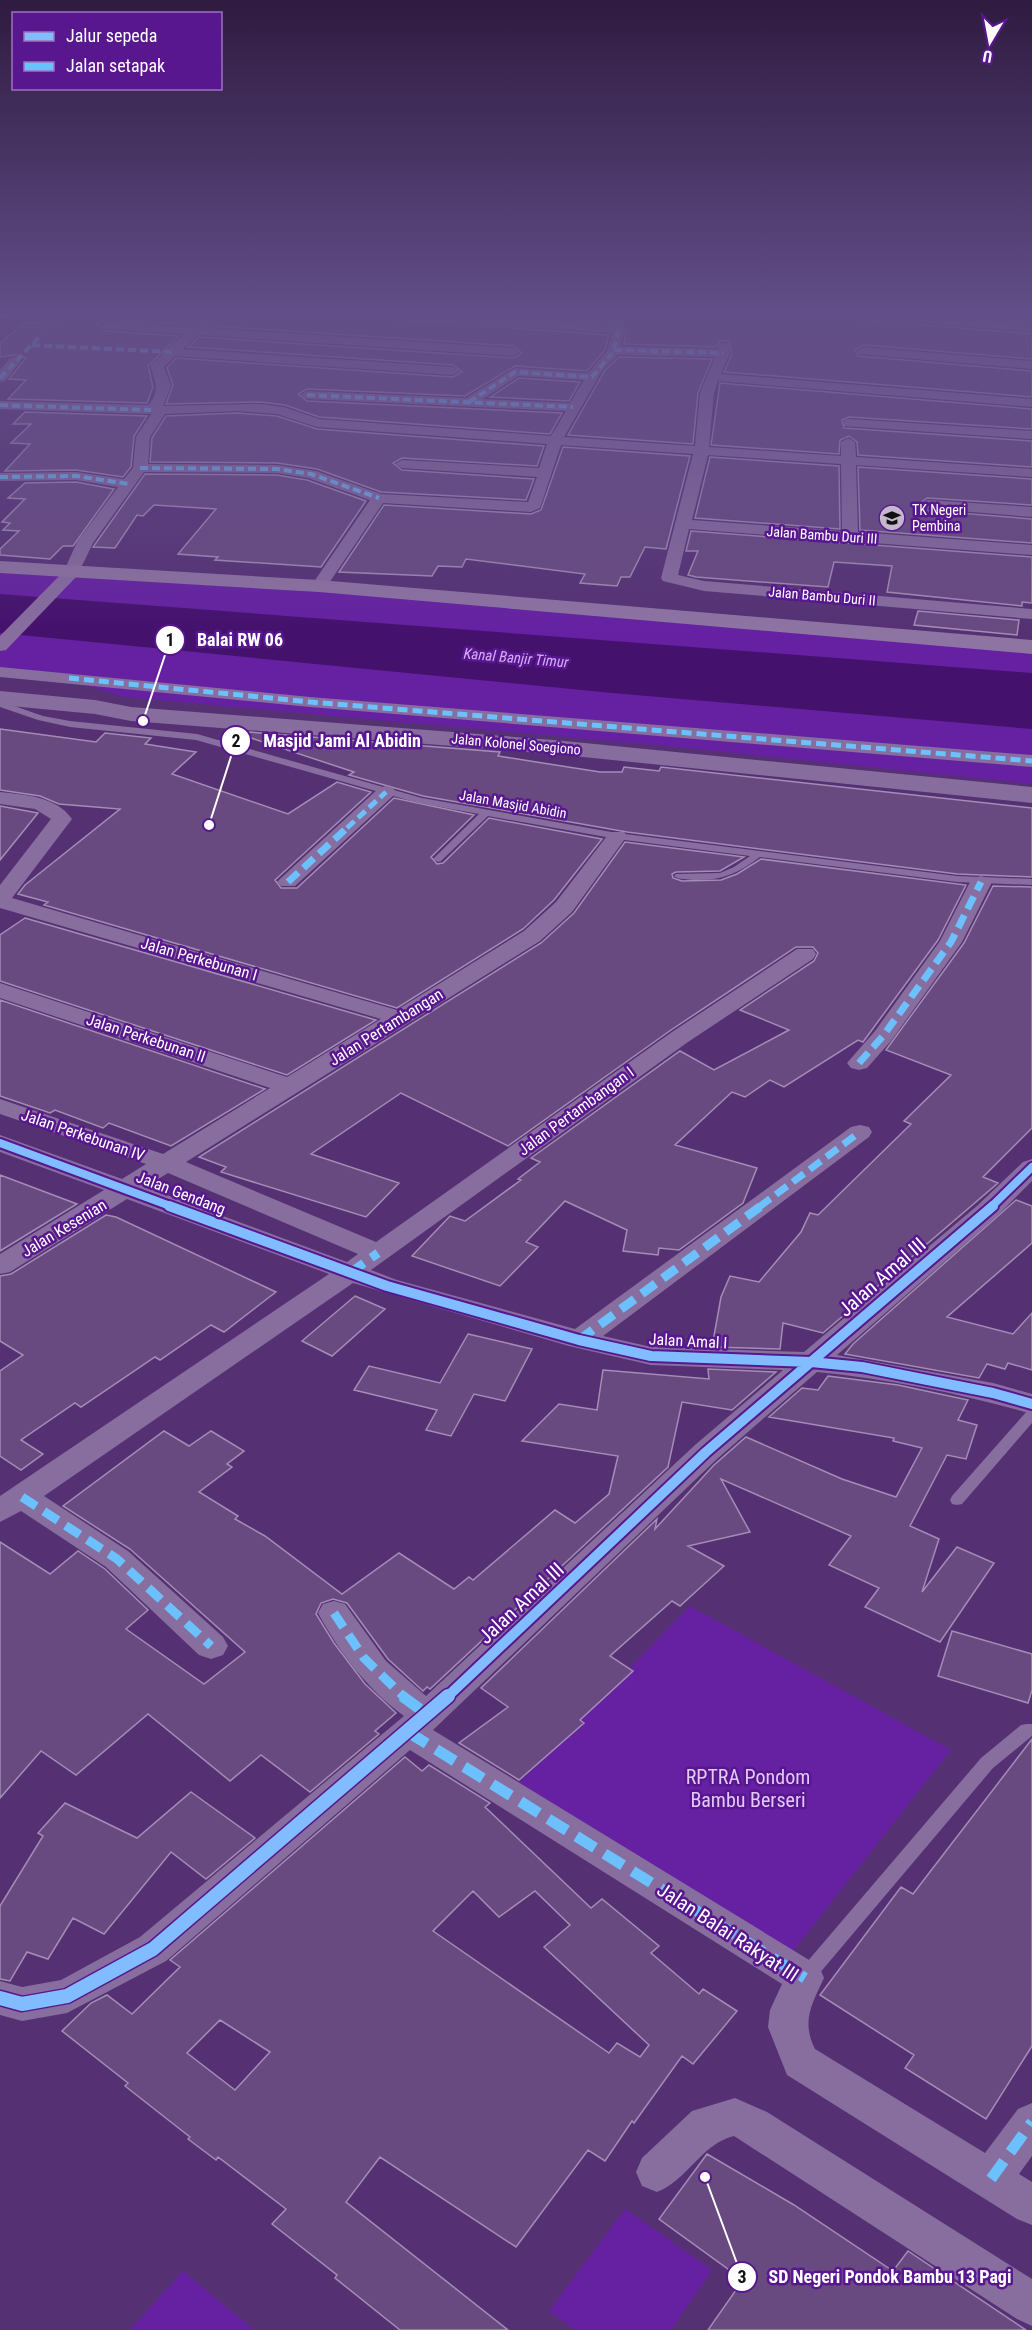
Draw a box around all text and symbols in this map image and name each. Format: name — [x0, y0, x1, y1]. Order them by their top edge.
legend — [12, 12, 222, 90]
north arrow — [960, 12, 1020, 72]
text: Jalur sepeda — [66, 25, 157, 46]
text: U — [981, 46, 994, 66]
text: Jalan setapak — [66, 55, 165, 76]
place label: TK Negeri Pembina — [912, 502, 966, 534]
school or university icon: TK Negeri Pembina — [877, 503, 907, 533]
street label: Jalan Bambu Duri III — [766, 523, 878, 547]
street label: Jalan Bambu Duri II — [768, 583, 876, 609]
callout: Balai RW 06 — [155, 622, 295, 658]
text: 1 — [165, 629, 175, 650]
text: Balai RW 06 — [197, 629, 283, 650]
water label: Kanal Banjir Timur — [463, 644, 570, 672]
callout: Masjid Jami Al Abidin — [221, 723, 433, 759]
text: 2 — [231, 730, 241, 751]
text: Masjid Jami Al Abidin — [263, 730, 421, 751]
street label: Jalan Kolonel Soegiono — [451, 730, 581, 758]
street label: Jalan Masjid Abidin — [458, 787, 568, 821]
street label: Jalan Perkebunan I — [139, 933, 259, 985]
street label: Jalan Pertambangan — [326, 984, 446, 1070]
street label: Jalan Perkebunan II — [84, 1010, 208, 1066]
street label: Jalan Pertambangan I — [514, 1063, 638, 1159]
street label: Jalan Perkebunan IV — [19, 1105, 147, 1165]
street label: Jalan Gendang — [134, 1167, 228, 1219]
street label: Jalan Kesenian — [18, 1195, 110, 1261]
street label: Jalan Amal III — [833, 1233, 931, 1321]
street label: Jalan Amal I — [648, 1329, 728, 1353]
street label: Jalan Amal III — [473, 1557, 569, 1649]
park label: RPTRA Pondom Bambu Berseri — [686, 1765, 810, 1812]
street label: Jalan Balai Rakyat III — [653, 1877, 803, 1987]
callout: SD Negeri Pondok Bambu 13 Pagi — [727, 2259, 1024, 2295]
text: 3 — [737, 2266, 747, 2287]
text: SD Negeri Pondok Bambu 13 Pagi — [769, 2266, 1011, 2287]

